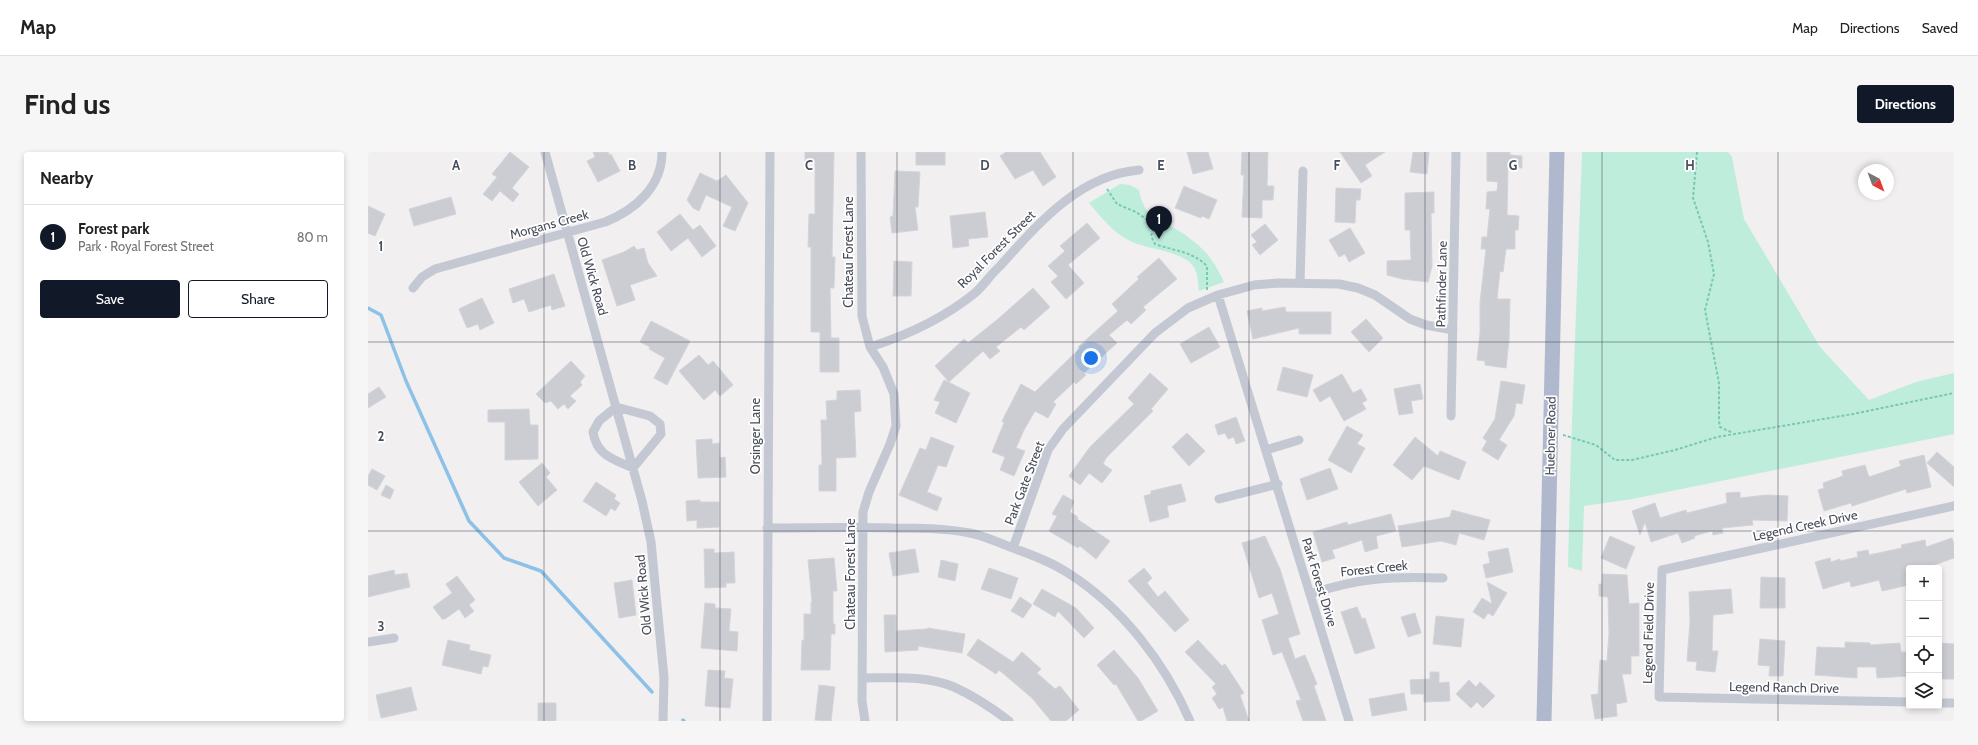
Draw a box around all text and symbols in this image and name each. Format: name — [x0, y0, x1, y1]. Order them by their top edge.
text: Map — [20, 16, 56, 39]
text: Map — [1792, 19, 1818, 37]
text: Directions — [1840, 19, 1900, 37]
text: Saved — [1922, 19, 1958, 37]
button: Directions — [1857, 85, 1954, 123]
text: Find us — [24, 87, 110, 121]
text: A — [452, 157, 461, 173]
text: B — [628, 157, 636, 173]
text: C — [805, 157, 813, 173]
text: D — [980, 157, 990, 173]
text: E — [1157, 157, 1165, 173]
text: F — [1334, 157, 1341, 173]
text: G — [1509, 157, 1518, 173]
text: H — [1685, 157, 1695, 173]
north arrow — [1858, 164, 1894, 200]
text: Nearby — [40, 168, 93, 188]
street label: Chateau Forest Lane — [840, 196, 856, 308]
street label: Morgans Creek — [508, 206, 590, 242]
street label: Royal Forest Street — [954, 206, 1039, 291]
pin: 1 — [1146, 206, 1172, 239]
text: Forest park — [78, 220, 150, 238]
text: 1 — [51, 229, 55, 245]
text: 80 m — [297, 229, 328, 245]
street label: Old Wick Road — [574, 235, 612, 317]
text: Park · Royal Forest Street — [78, 238, 214, 254]
text: 1 — [379, 238, 383, 254]
street label: Pathfinder Lane — [1432, 240, 1450, 327]
button: Save — [40, 280, 180, 318]
button: Share — [188, 280, 328, 318]
your location — [1081, 348, 1101, 368]
street label: Huebner Road — [1541, 396, 1559, 476]
street label: Orsinger Lane — [747, 398, 763, 474]
text: 2 — [378, 428, 385, 444]
street label: Park Gate Street — [1001, 438, 1048, 527]
street label: Legend Creek Drive — [1751, 506, 1859, 544]
street label: Chateau Forest Lane — [842, 518, 858, 630]
street label: Park Forest Drive — [1299, 536, 1341, 629]
street label: Old Wick Road — [632, 554, 654, 636]
street label: Forest Creek — [1340, 556, 1409, 579]
map controls — [1906, 565, 1942, 709]
button: + — [1906, 565, 1942, 601]
street label: Legend Field Drive — [1639, 582, 1657, 684]
button: − — [1906, 601, 1942, 637]
text: 3 — [377, 618, 385, 634]
button: locate — [1906, 637, 1942, 673]
button: layers — [1906, 673, 1942, 709]
street label: Legend Ranch Drive — [1729, 678, 1839, 696]

